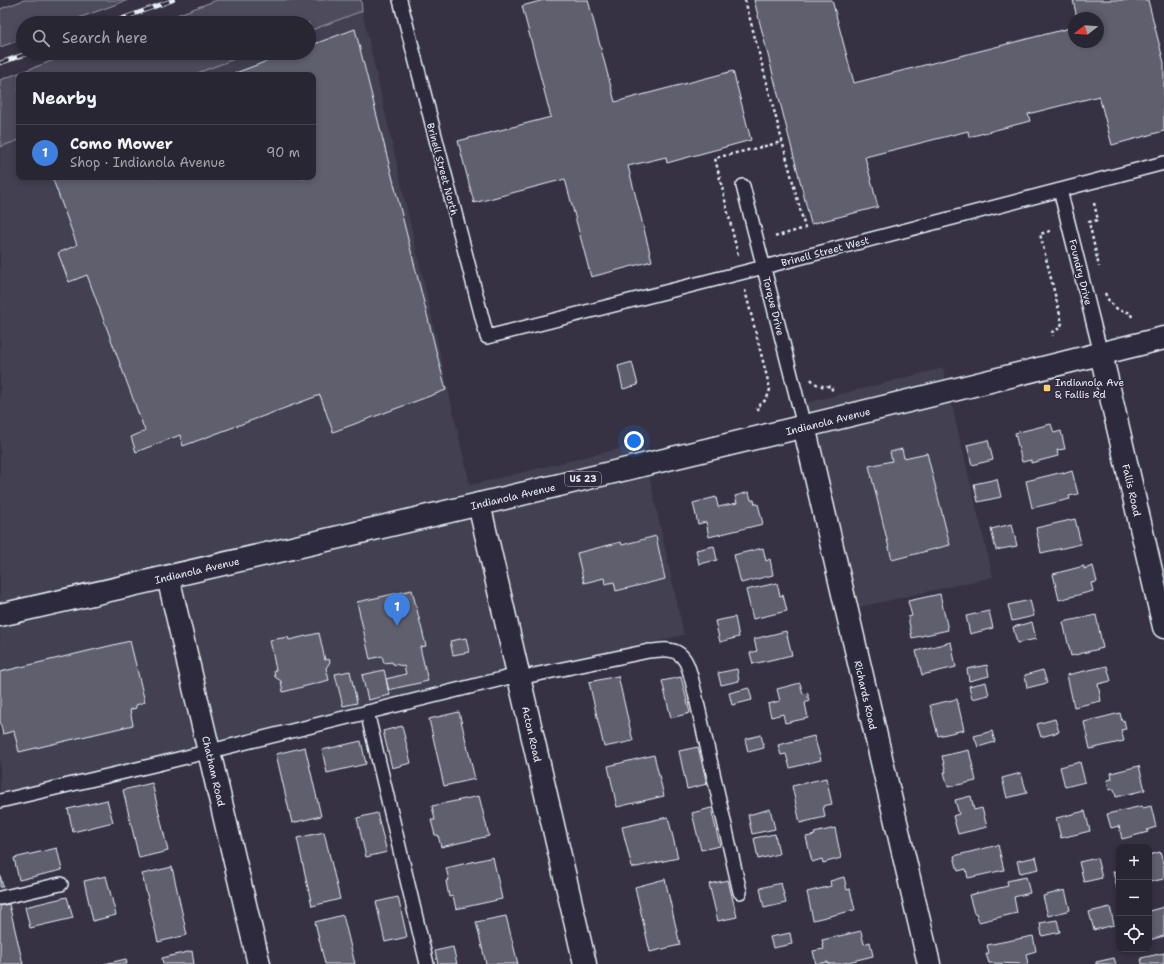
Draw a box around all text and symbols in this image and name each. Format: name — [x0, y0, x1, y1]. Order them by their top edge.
north arrow — [1068, 12, 1104, 48]
search box — [16, 16, 316, 60]
icon: search — [30, 27, 52, 49]
text: Search here — [62, 28, 148, 48]
text: Nearby — [32, 87, 97, 109]
street label: Brinell Street North — [424, 121, 461, 217]
text: Como Mower — [70, 134, 173, 154]
text: 1 — [42, 144, 48, 161]
text: 90 m — [266, 144, 300, 161]
text: Shop · Indianola Avenue — [70, 154, 225, 171]
street label: Brinell Street West — [780, 233, 871, 269]
street label: Foundry Drive — [1066, 238, 1095, 307]
street label: Torque Drive — [760, 275, 787, 337]
place label: Indianola Ave & Fallis Rd — [1055, 376, 1125, 401]
marker: Indianola Ave & Fallis Rd — [1042, 383, 1052, 393]
street label: Indianola Avenue — [785, 405, 872, 438]
your location — [624, 431, 644, 451]
street label: Fallis Road — [1119, 463, 1144, 518]
road number: US 23 — [565, 472, 601, 486]
street label: Indianola Avenue — [470, 480, 557, 513]
street label: Indianola Avenue — [154, 554, 241, 587]
pin: 1 — [384, 593, 410, 626]
street label: Richards Road — [851, 659, 880, 732]
street label: Acton Road — [519, 705, 544, 764]
street label: Chatham Road — [199, 735, 228, 808]
map controls — [1116, 844, 1152, 952]
button: + — [1116, 844, 1152, 880]
button: − — [1116, 880, 1152, 916]
button: locate — [1116, 916, 1152, 952]

